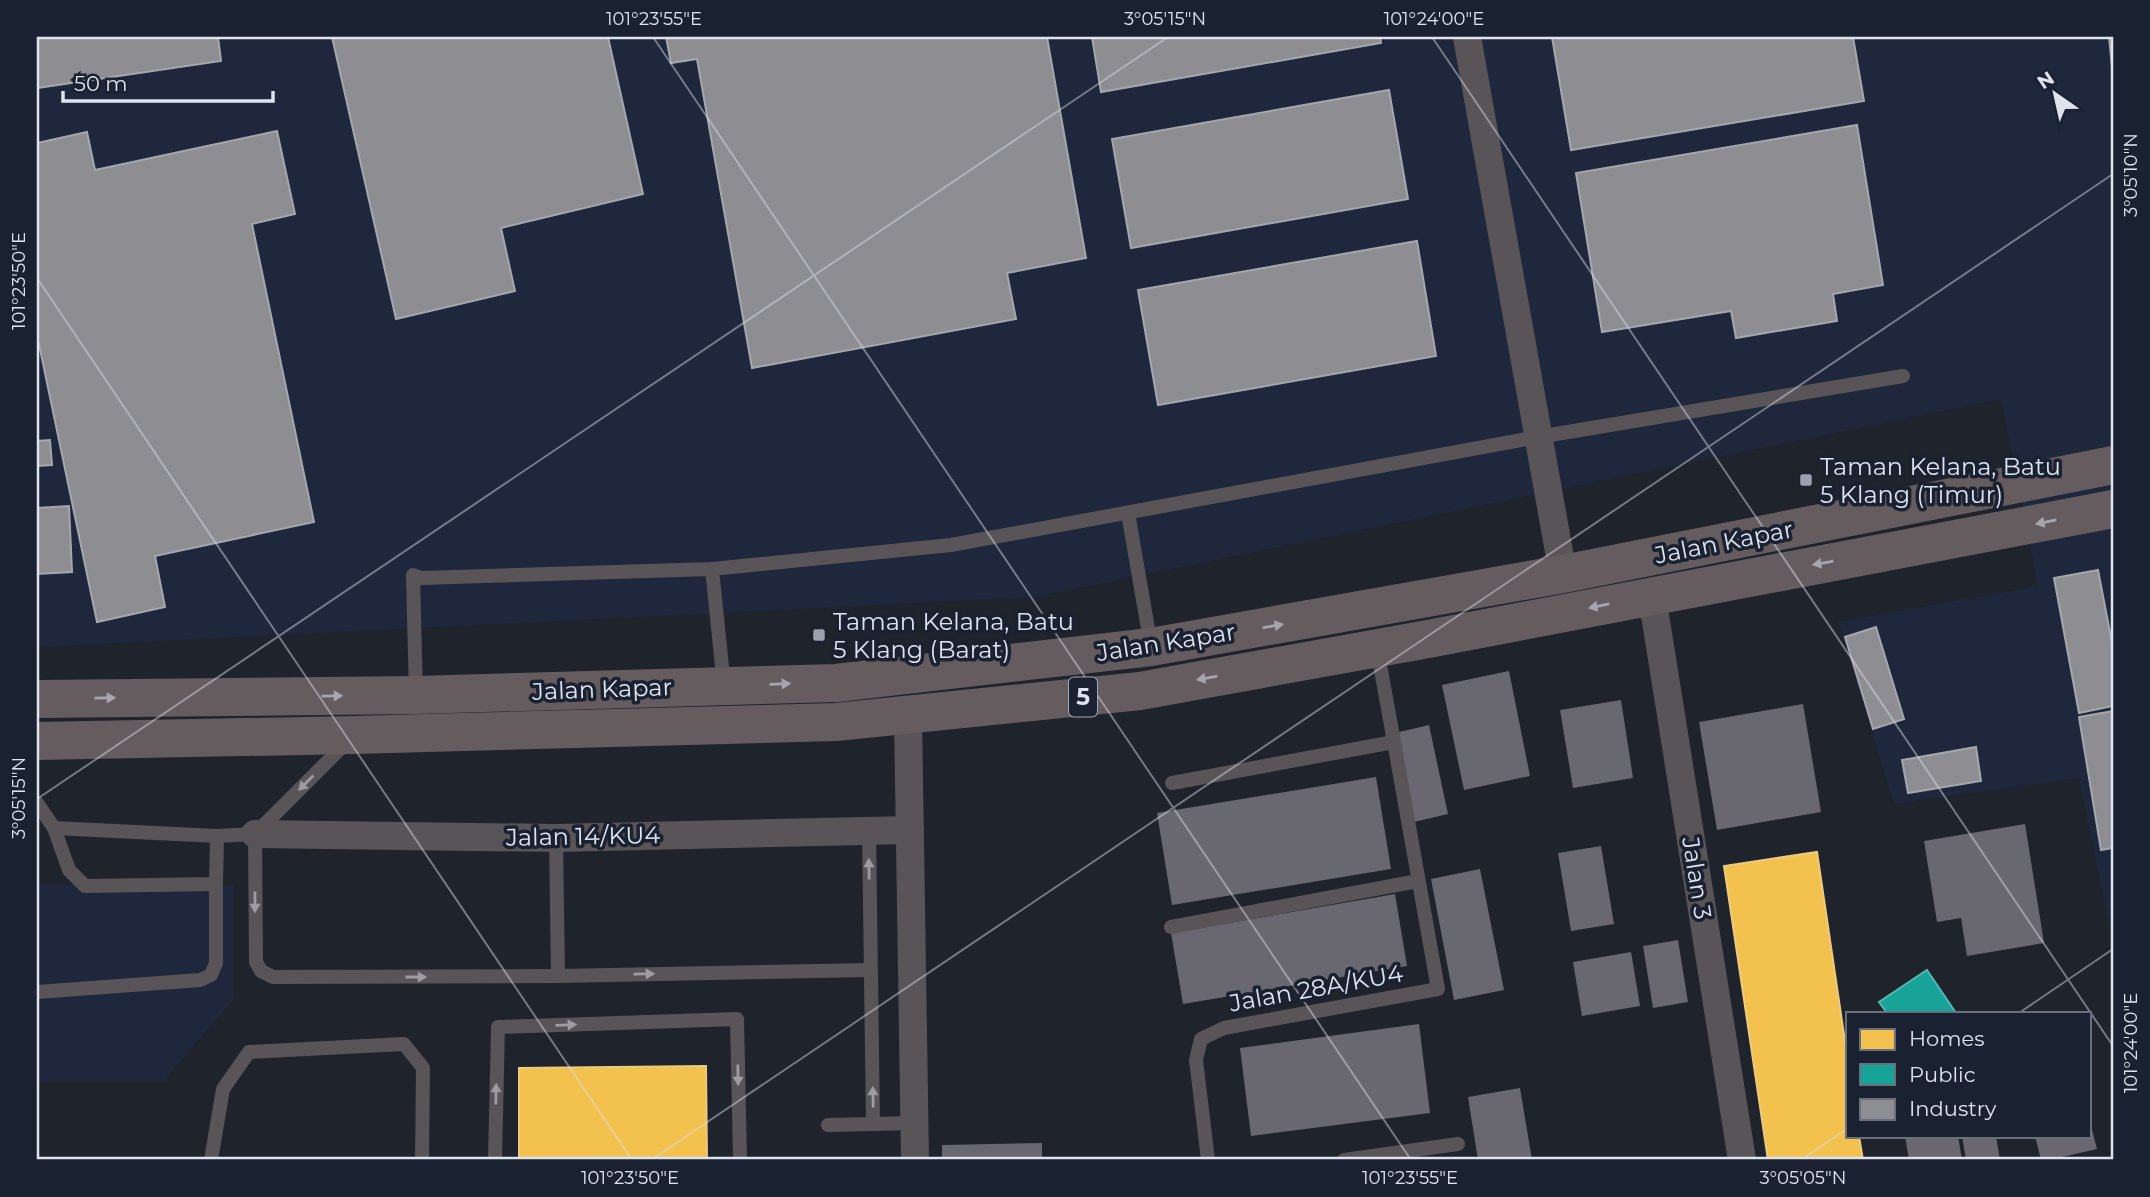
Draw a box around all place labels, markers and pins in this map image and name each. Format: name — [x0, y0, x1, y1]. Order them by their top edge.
place label: Taman Kelana, Batu 5 Klang (Timur) — [1820, 452, 2061, 509]
marker: Taman Kelana, Batu 5 Klang (Timur) — [1798, 472, 1814, 488]
place label: Taman Kelana, Batu 5 Klang (Barat) — [833, 607, 1074, 664]
marker: Taman Kelana, Batu 5 Klang (Barat) — [811, 627, 827, 643]

